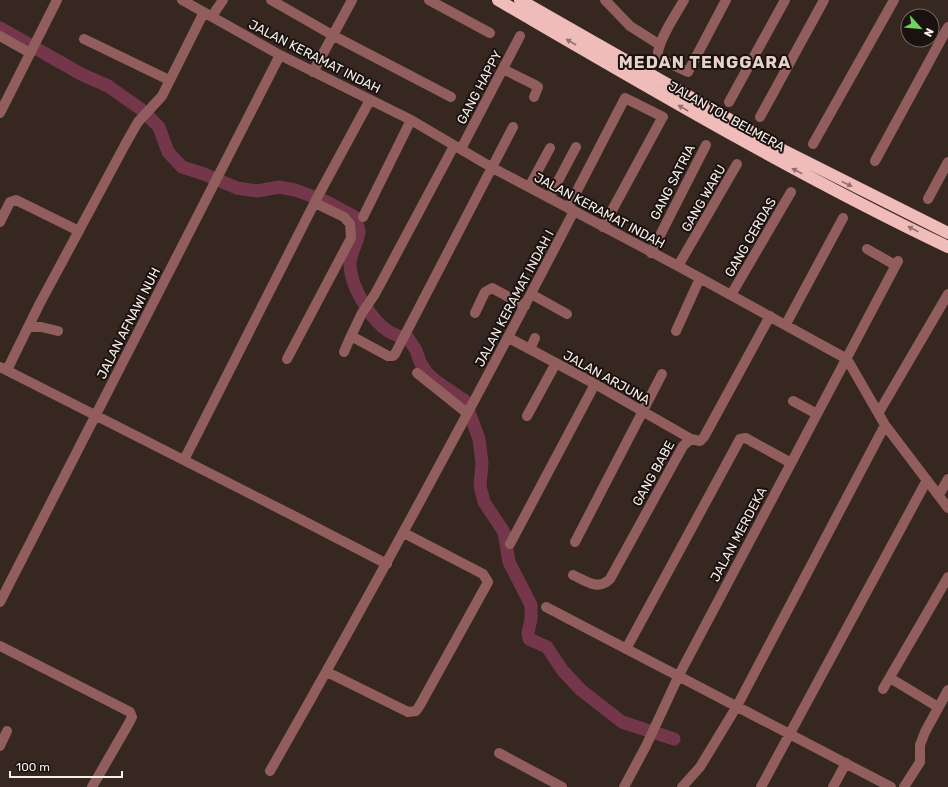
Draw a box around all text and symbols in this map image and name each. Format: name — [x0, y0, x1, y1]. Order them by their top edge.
north arrow — [900, 8, 940, 48]
street label: JALAN KERAMAT INDAH — [246, 17, 383, 96]
text: N — [921, 26, 936, 39]
one-way arrow — [565, 39, 577, 46]
street label: GANG HAPPY — [454, 47, 505, 127]
district label: MEDAN TENGGARA — [619, 52, 791, 72]
street label: JALAN TOL BELMERA — [666, 78, 788, 155]
one-way arrow — [677, 104, 689, 111]
street label: GANG SATRIA — [647, 142, 698, 222]
street label: GANG WARU — [678, 162, 729, 234]
one-way arrow — [791, 168, 803, 174]
street label: JALAN KERAMAT INDAH — [532, 170, 668, 251]
one-way arrow — [842, 180, 853, 187]
street label: GANG CERDAS — [722, 195, 779, 280]
one-way arrow — [907, 226, 919, 233]
street label: JALAN KERAMAT INDAH I — [472, 227, 557, 369]
street label: JALAN AFNAWI NUH — [94, 265, 163, 381]
street label: JALAN ARJUNA — [561, 347, 653, 408]
street label: GANG BABE — [629, 438, 678, 509]
street label: JALAN MERDEKA — [707, 484, 770, 584]
scale bar — [10, 753, 122, 779]
text: 100 m — [16, 760, 50, 774]

